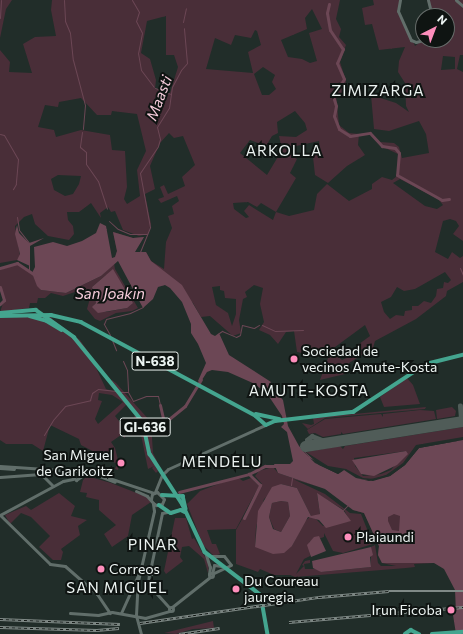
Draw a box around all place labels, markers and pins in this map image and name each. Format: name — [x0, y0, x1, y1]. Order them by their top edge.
place label: Sociedad de vecinos Amute-Kosta — [302, 343, 437, 376]
marker: Sociedad de vecinos Amute-Kosta — [289, 354, 299, 364]
place label: San Miguel de Garikoitz — [36, 447, 113, 480]
marker: San Miguel de Garikoitz — [116, 458, 126, 468]
place label: Plaiaundi — [356, 529, 414, 545]
marker: Plaiaundi — [343, 532, 353, 542]
place label: Correos — [109, 561, 160, 577]
marker: Correos — [96, 564, 106, 574]
place label: Du Coureau jauregia — [244, 573, 318, 606]
marker: Du Coureau jauregia — [231, 584, 241, 594]
place label: Irun Ficoba — [371, 602, 442, 618]
marker: Irun Ficoba — [445, 604, 457, 616]

